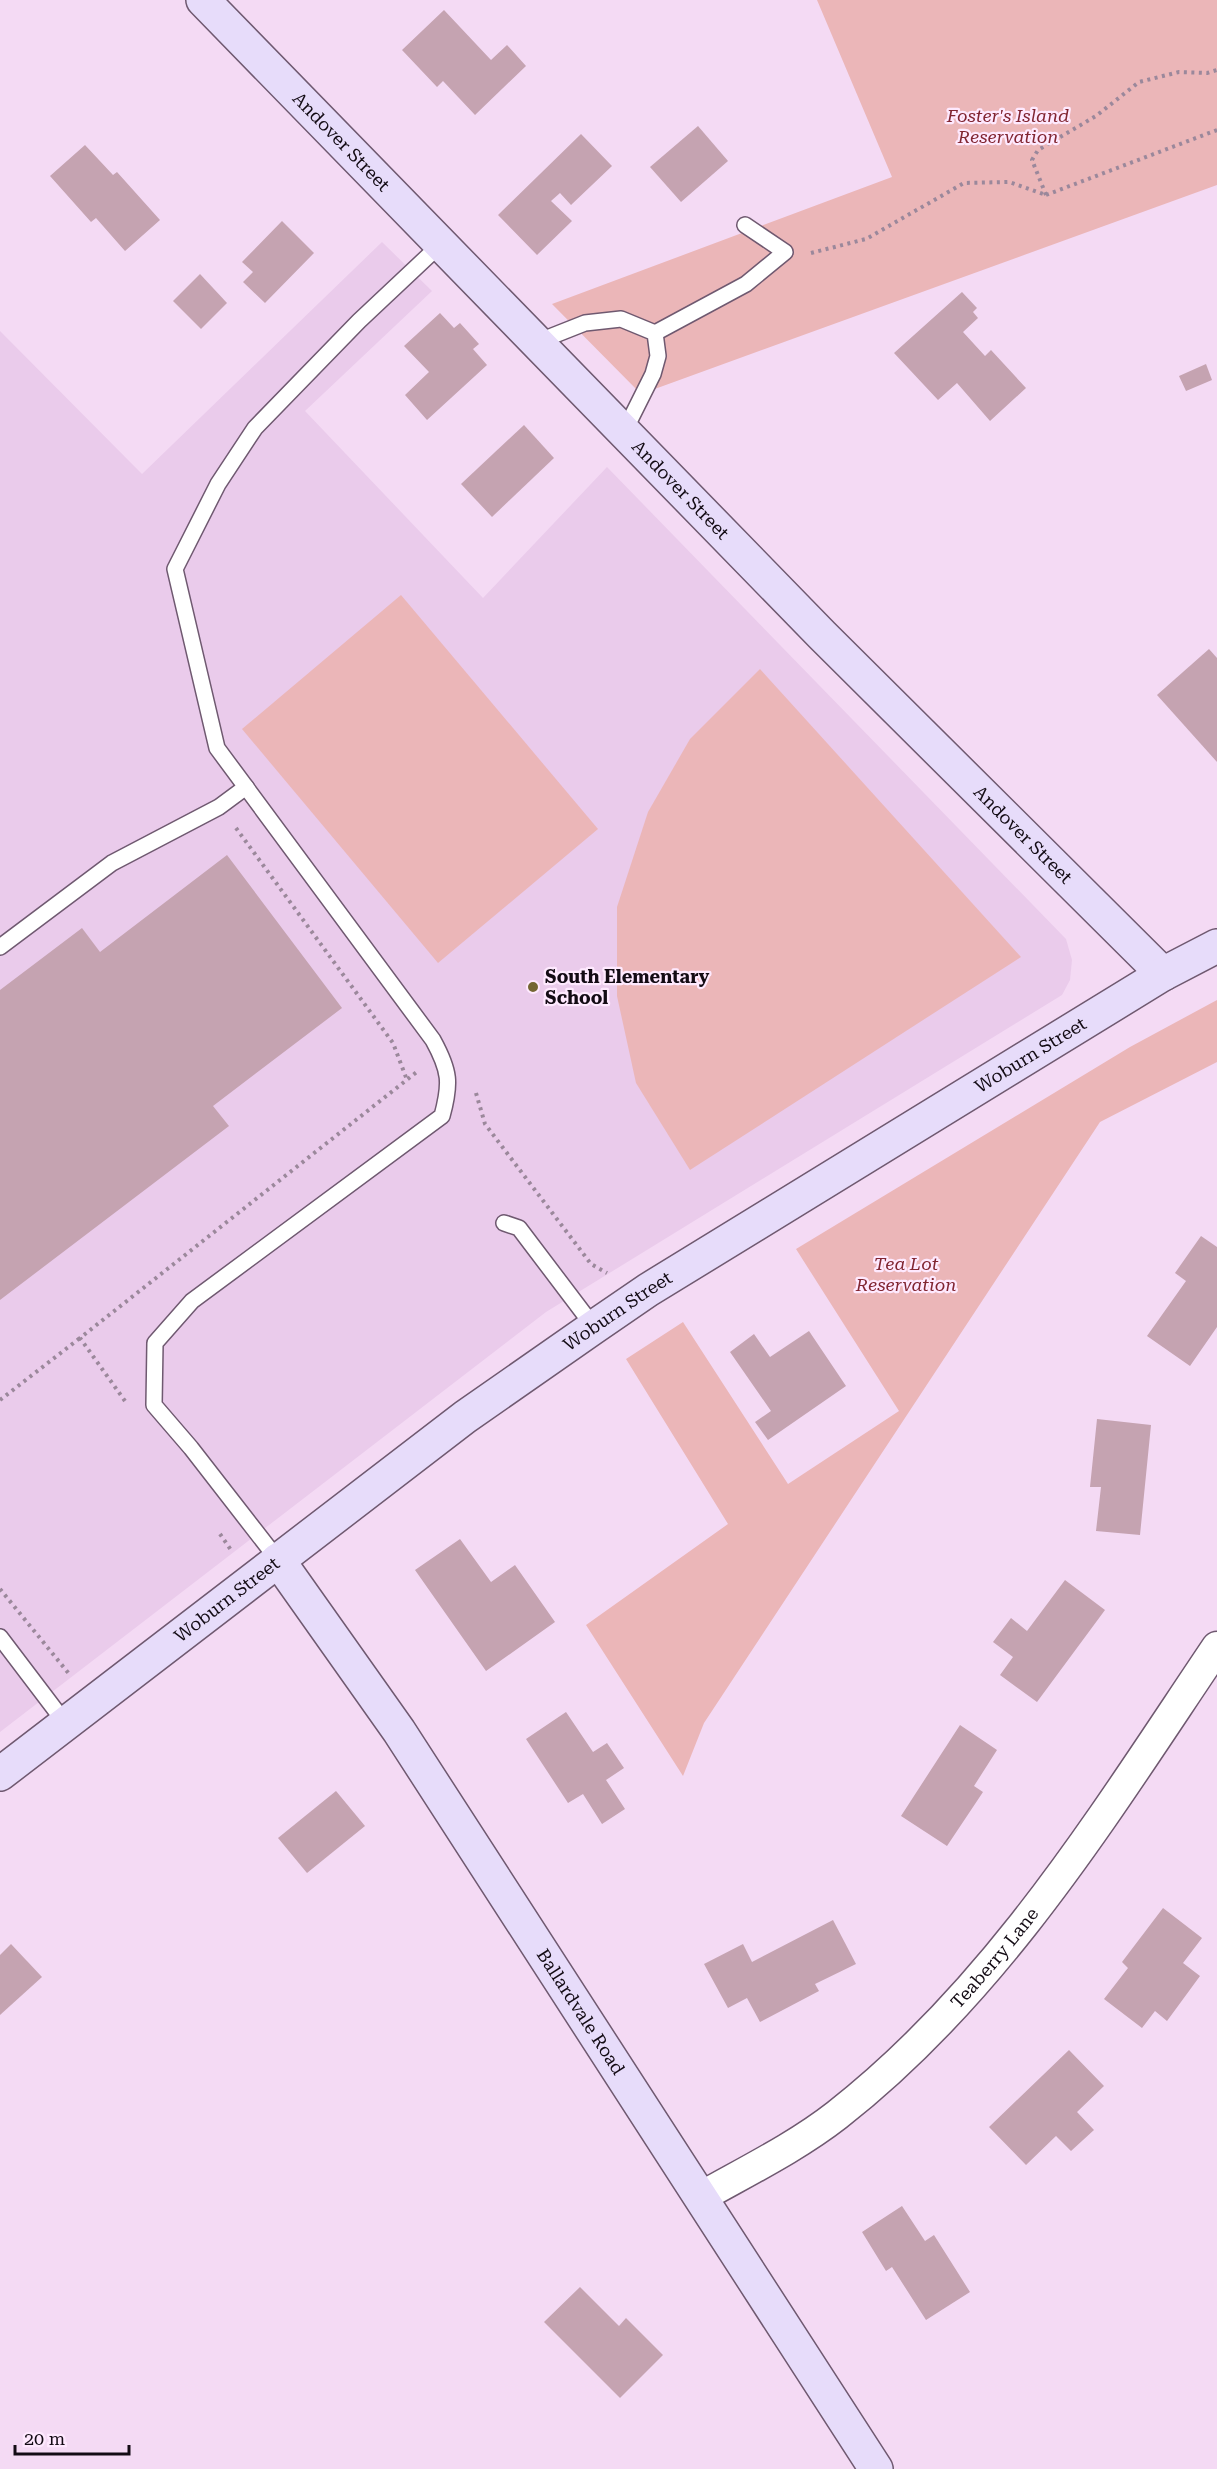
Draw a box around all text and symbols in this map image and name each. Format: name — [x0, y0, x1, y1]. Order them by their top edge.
street label: Andover Street — [289, 88, 395, 196]
park label: Foster's Island Reservation — [946, 105, 1069, 147]
street label: Andover Street — [628, 436, 734, 544]
street label: Andover Street — [970, 781, 1077, 888]
place label: South Elementary School — [545, 966, 709, 1008]
marker: South Elementary School — [526, 980, 540, 994]
street label: Woburn Street — [971, 1013, 1090, 1097]
park label: Tea Lot Reservation — [855, 1253, 956, 1295]
street label: Woburn Street — [559, 1267, 676, 1355]
street label: Woburn Street — [170, 1552, 283, 1646]
street label: Teaberry Lane — [946, 1903, 1043, 2012]
street label: Ballardvale Road — [533, 1945, 630, 2079]
scale bar — [15, 2418, 129, 2456]
text: 20 m — [24, 2428, 65, 2449]

